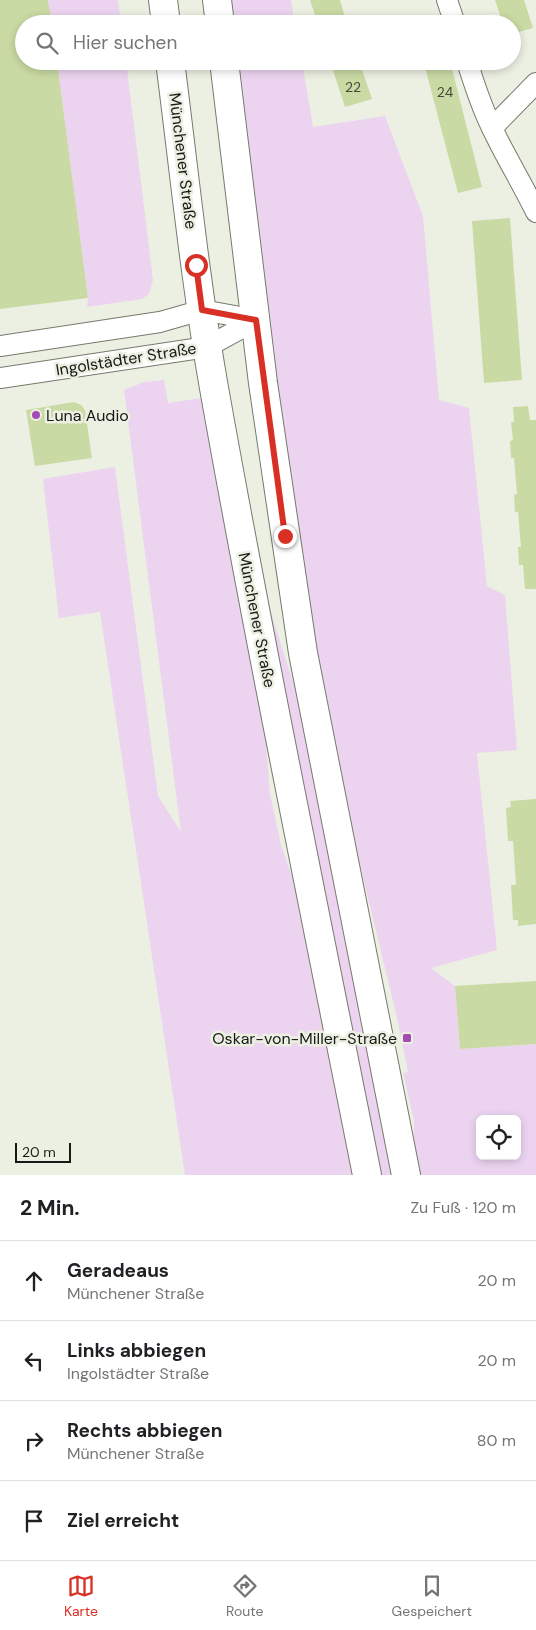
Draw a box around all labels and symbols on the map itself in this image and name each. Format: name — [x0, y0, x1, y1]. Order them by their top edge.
house number: 22 — [345, 78, 361, 96]
house number: 24 — [437, 83, 454, 101]
street label: Münchener Straße — [164, 92, 202, 230]
route start — [185, 254, 208, 277]
street label: Ingolstädter Straße — [54, 338, 198, 380]
place label: Luna Audio — [46, 405, 129, 426]
marker: Luna Audio — [30, 409, 42, 421]
route end — [274, 525, 297, 548]
street label: Münchener Straße — [234, 551, 280, 689]
place label: Oskar-von-Miller-Straße — [212, 1028, 397, 1049]
marker: Oskar-von-Miller-Straße — [401, 1032, 413, 1044]
scale bar — [15, 1140, 71, 1163]

